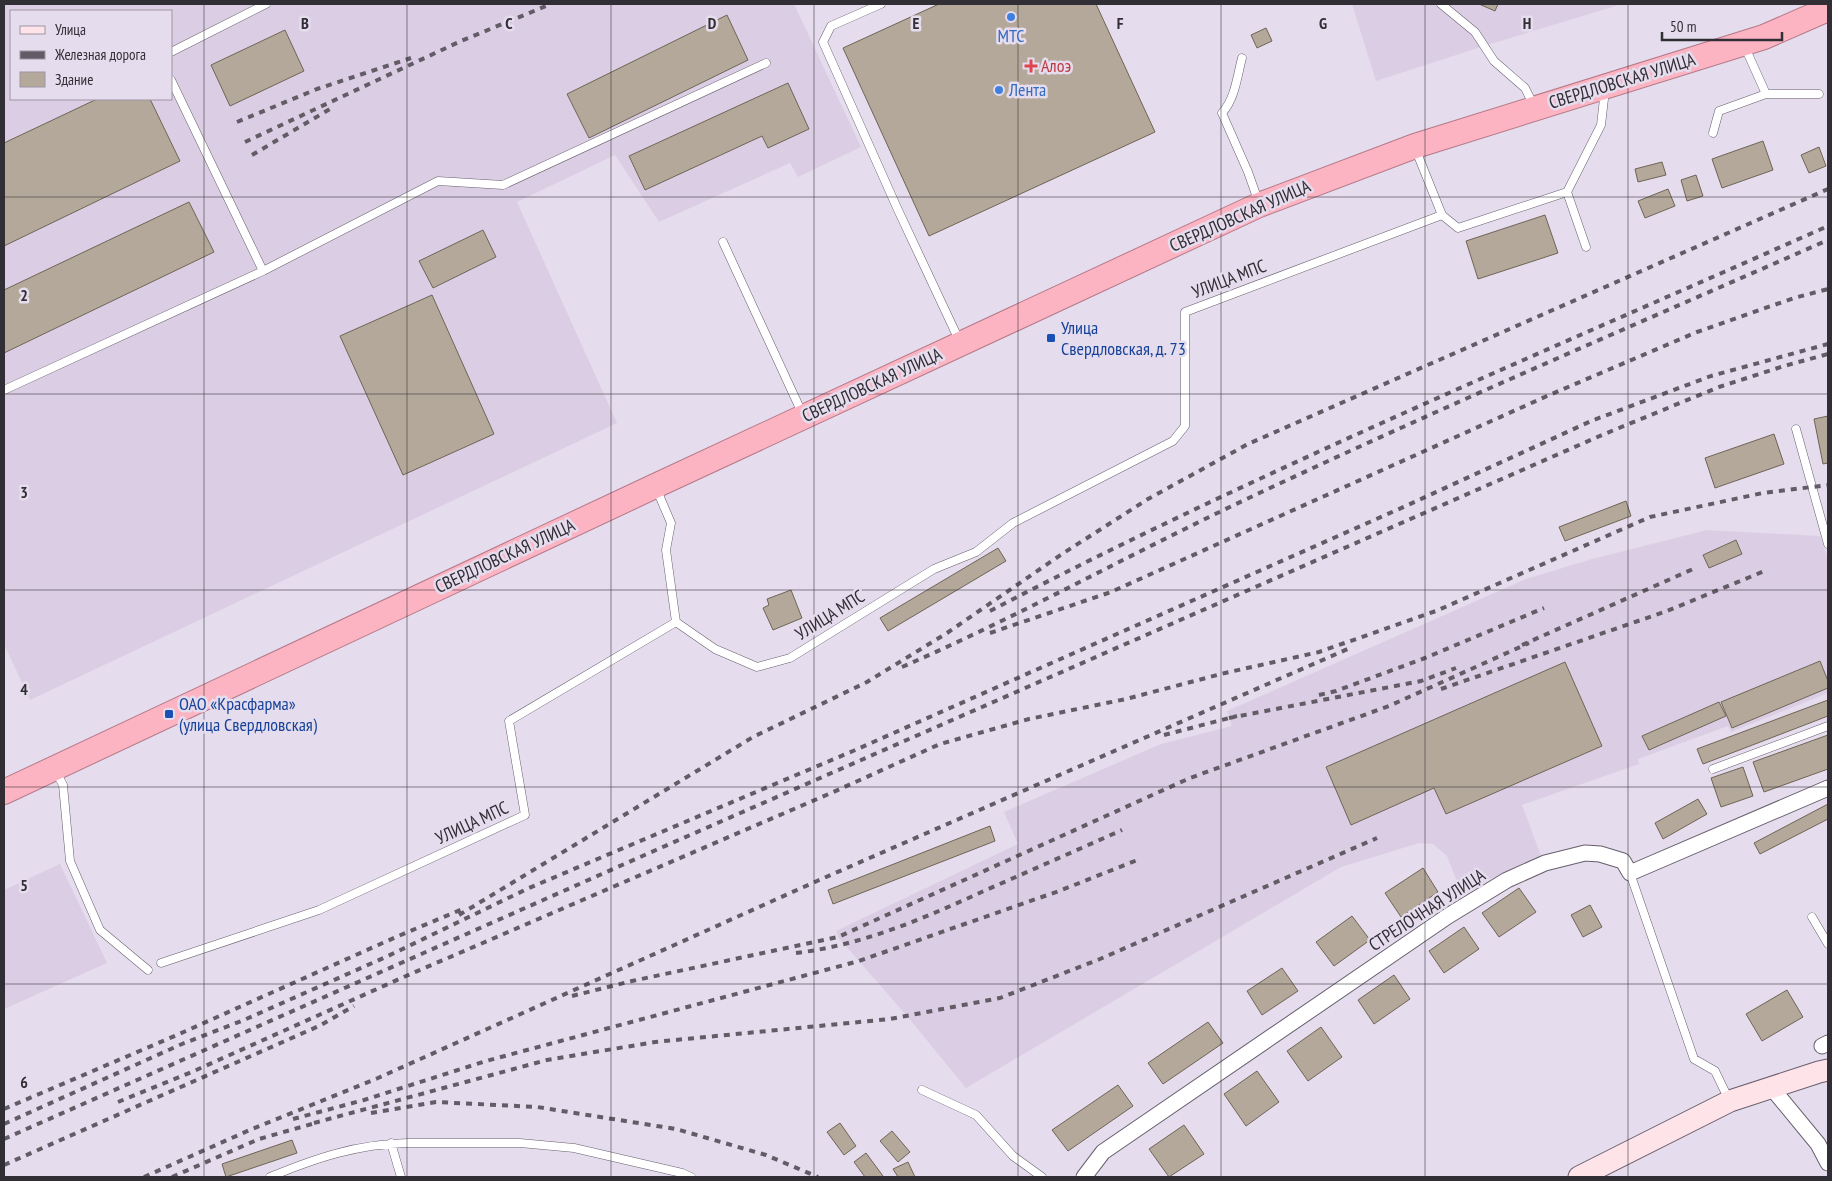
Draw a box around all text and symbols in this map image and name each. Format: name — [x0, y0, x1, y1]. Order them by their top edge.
legend — [10, 10, 172, 100]
scale bar — [1662, 10, 1782, 42]
marker: МТС — [1005, 11, 1017, 23]
text: B — [301, 13, 309, 33]
text: C — [505, 13, 513, 33]
text: D — [708, 13, 717, 33]
text: E — [913, 13, 920, 33]
text: F — [1117, 13, 1124, 33]
text: G — [1319, 13, 1327, 33]
text: H — [1523, 13, 1531, 33]
text: 50 m — [1670, 17, 1696, 36]
text: Улица — [55, 20, 86, 39]
place label: МТС — [997, 24, 1025, 47]
text: Железная дорога — [54, 45, 146, 64]
street label: СВЕРДЛОВСКАЯ УЛИЦА — [1546, 47, 1698, 114]
place label: Алоэ — [1041, 54, 1071, 77]
marker: Алоэ — [1025, 60, 1037, 72]
text: Здание — [55, 70, 93, 89]
place label: Лента — [1008, 78, 1046, 101]
marker: Лента — [993, 84, 1005, 96]
street label: СВЕРДЛОВСКАЯ УЛИЦА — [1166, 174, 1314, 257]
street label: УЛИЦА МПС — [1188, 254, 1269, 303]
text: 2 — [20, 285, 28, 305]
place label: Улица Свердловская, д. 73 — [1061, 316, 1186, 360]
marker: Улица Свердловская, д. 73 — [1045, 332, 1057, 344]
street label: СВЕРДЛОВСКАЯ УЛИЦА — [798, 342, 946, 427]
text: 3 — [20, 482, 28, 502]
street label: СВЕРДЛОВСКАЯ УЛИЦА — [431, 513, 579, 598]
street label: УЛИЦА МПС — [791, 584, 869, 645]
text: 4 — [20, 679, 28, 699]
place label: ОАО «Красфарма» (улица Свердловская) — [179, 692, 318, 736]
marker: ОАО «Красфарма» (улица Свердловская) — [163, 708, 175, 720]
street label: УЛИЦА МПС — [432, 796, 512, 849]
street label: СТРЕЛОЧНАЯ УЛИЦА — [1364, 863, 1490, 956]
text: 5 — [20, 875, 28, 895]
text: 6 — [20, 1072, 28, 1092]

